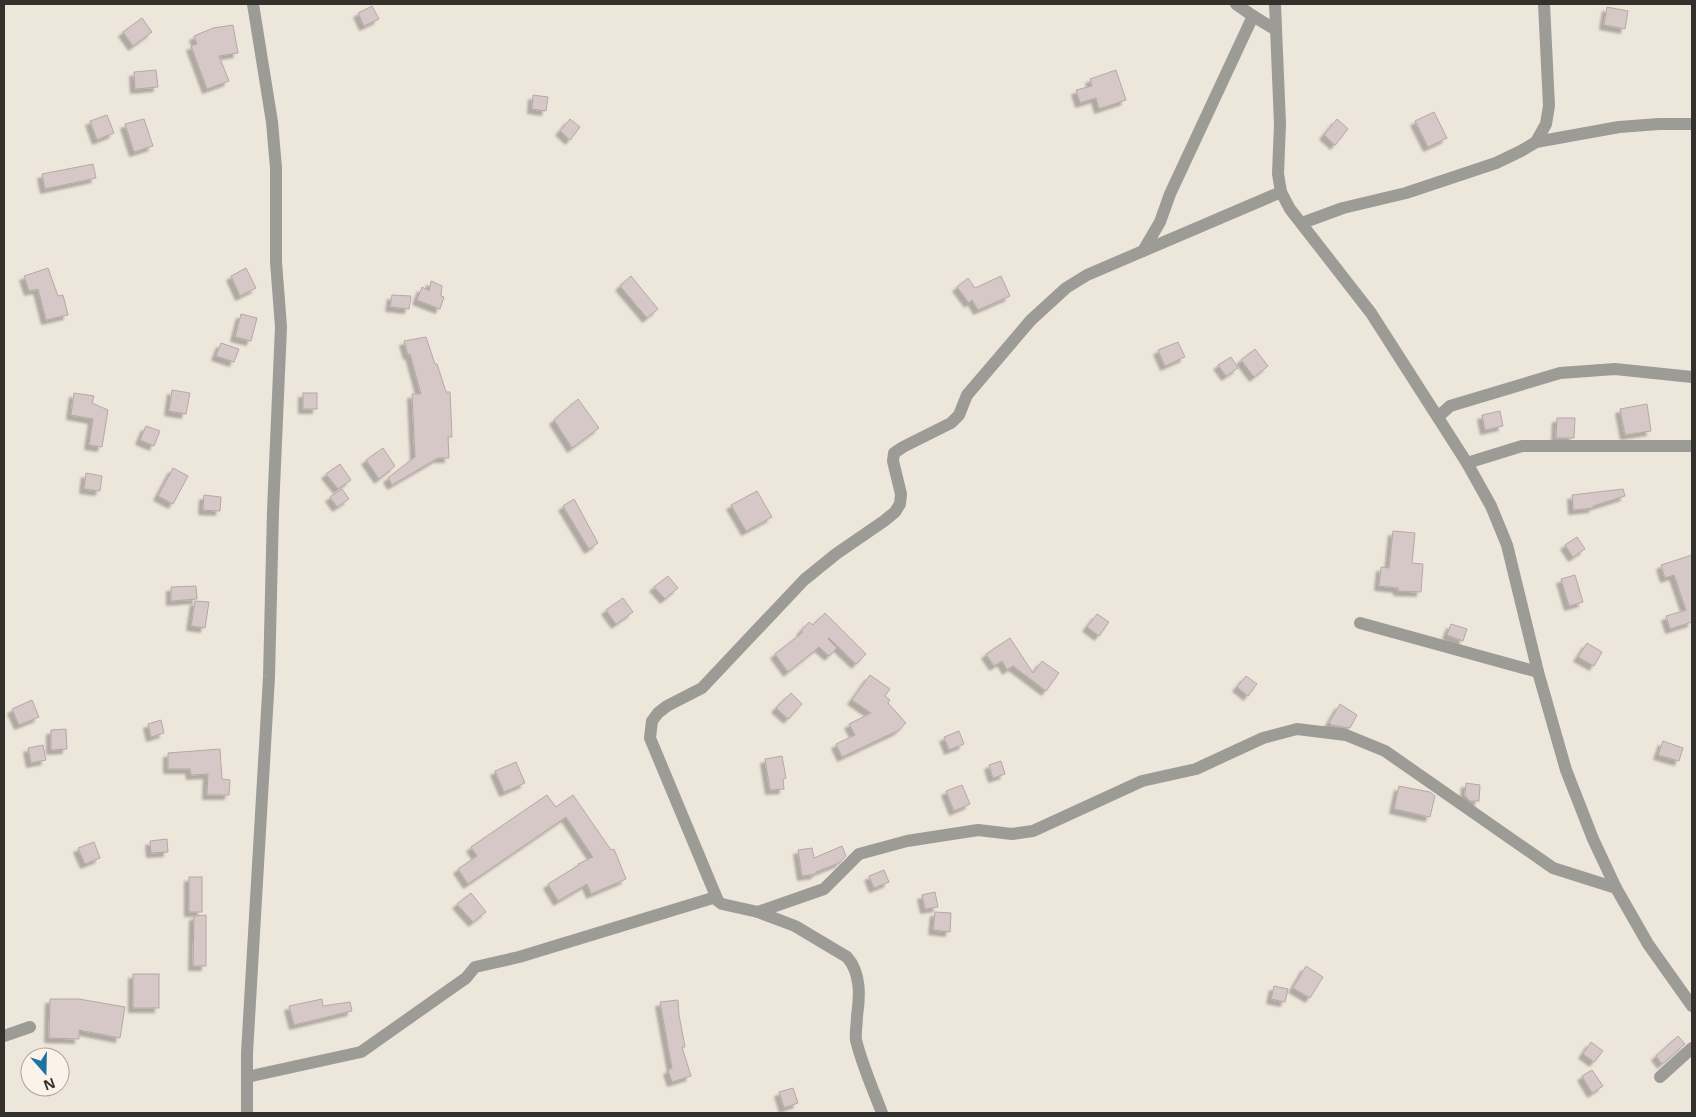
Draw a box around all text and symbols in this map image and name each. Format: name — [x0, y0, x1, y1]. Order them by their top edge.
north arrow — [20, 1047, 70, 1097]
text: N — [41, 1074, 58, 1096]

